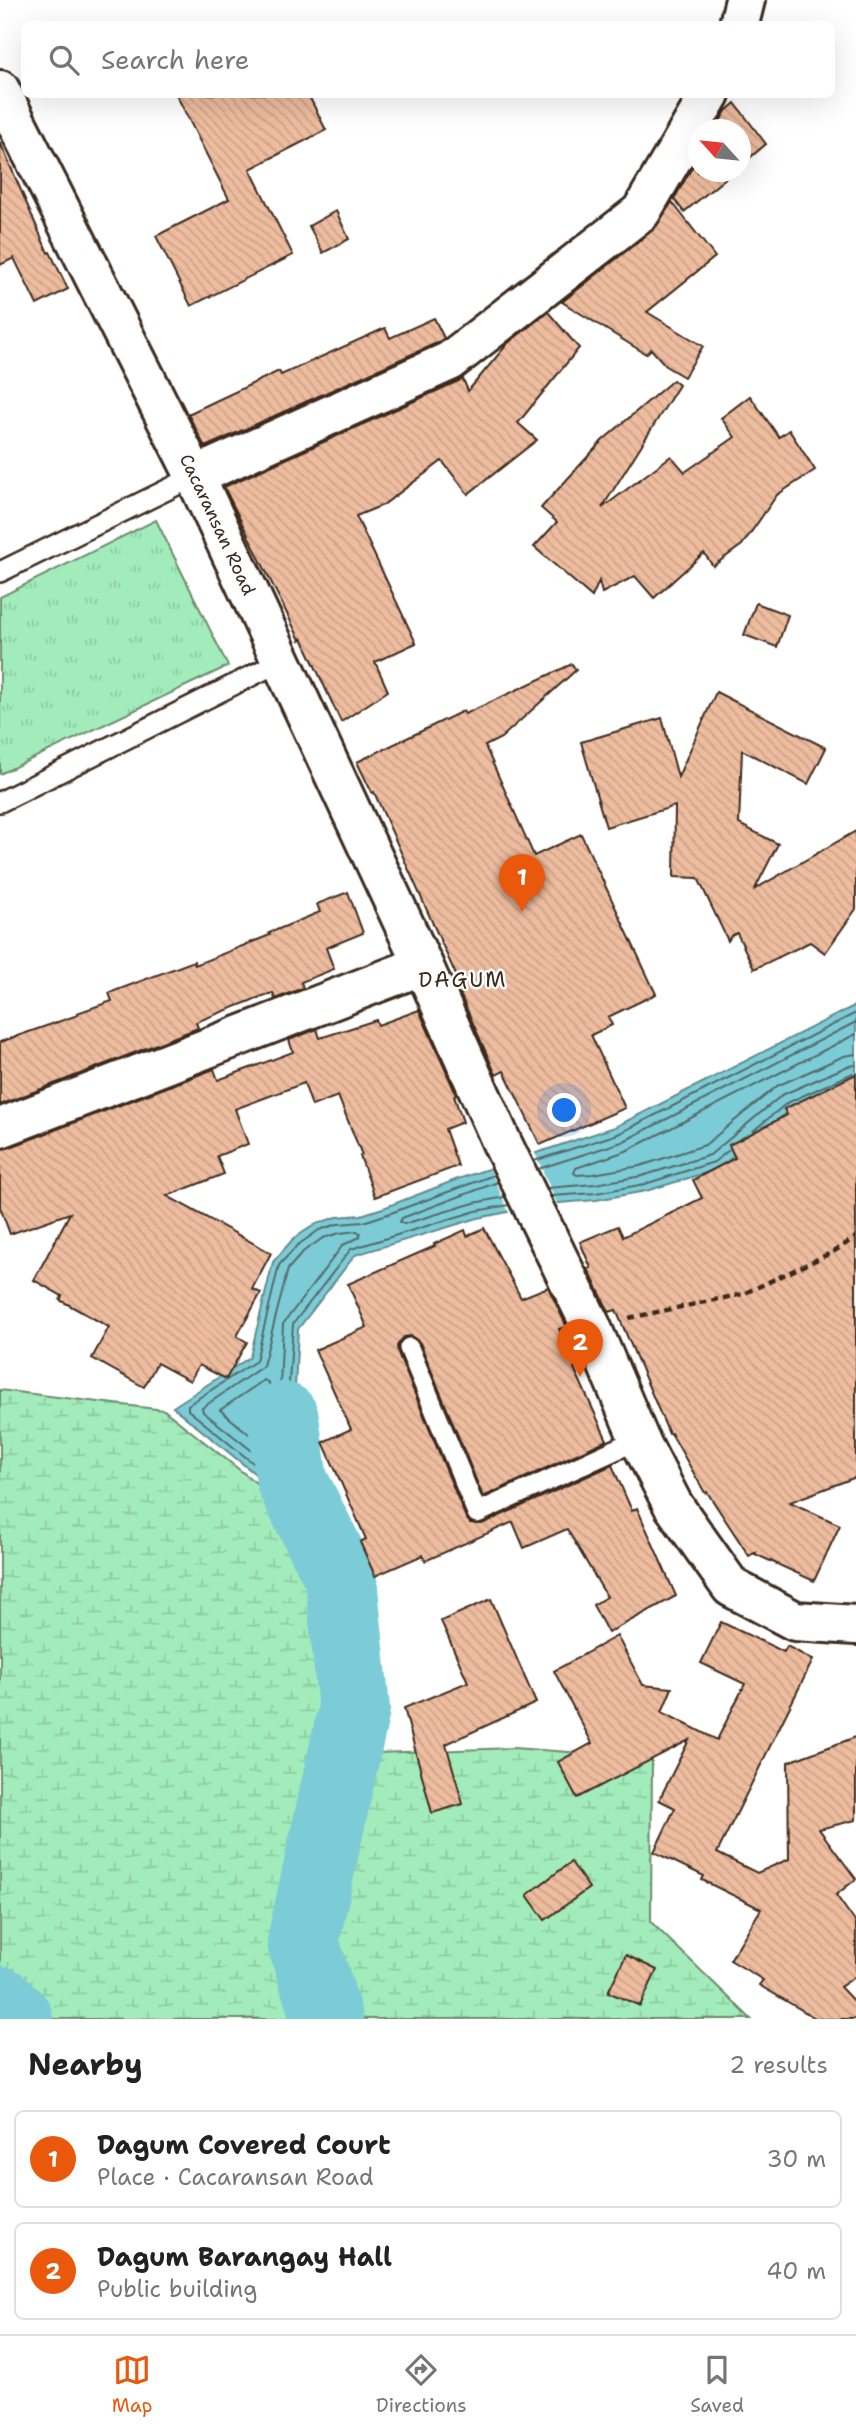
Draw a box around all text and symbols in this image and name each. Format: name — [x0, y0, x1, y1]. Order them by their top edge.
search box — [21, 21, 835, 98]
icon: search — [45, 41, 83, 79]
text: Search here — [101, 42, 250, 77]
north arrow — [688, 119, 751, 182]
street label: Cacaransan Road — [174, 450, 261, 599]
pin: 1 — [499, 854, 545, 912]
district label: DAGUM — [418, 966, 508, 994]
your location — [547, 1093, 581, 1127]
pin: 2 — [557, 1319, 603, 1377]
text: Nearby — [28, 2044, 143, 2085]
text: 2 results — [729, 2050, 828, 2080]
text: Dagum Covered Court — [97, 2127, 391, 2162]
text: 1 — [48, 2144, 58, 2174]
text: 30 m — [767, 2144, 826, 2174]
text: Place · Cacaransan Road — [97, 2162, 374, 2192]
text: Dagum Barangay Hall — [97, 2239, 392, 2274]
text: 2 — [45, 2256, 61, 2286]
text: 40 m — [766, 2256, 826, 2286]
text: Public building — [97, 2274, 257, 2304]
tab: Map — [112, 2351, 152, 2418]
tab: Directions — [376, 2351, 467, 2418]
tab: Saved — [690, 2351, 744, 2418]

